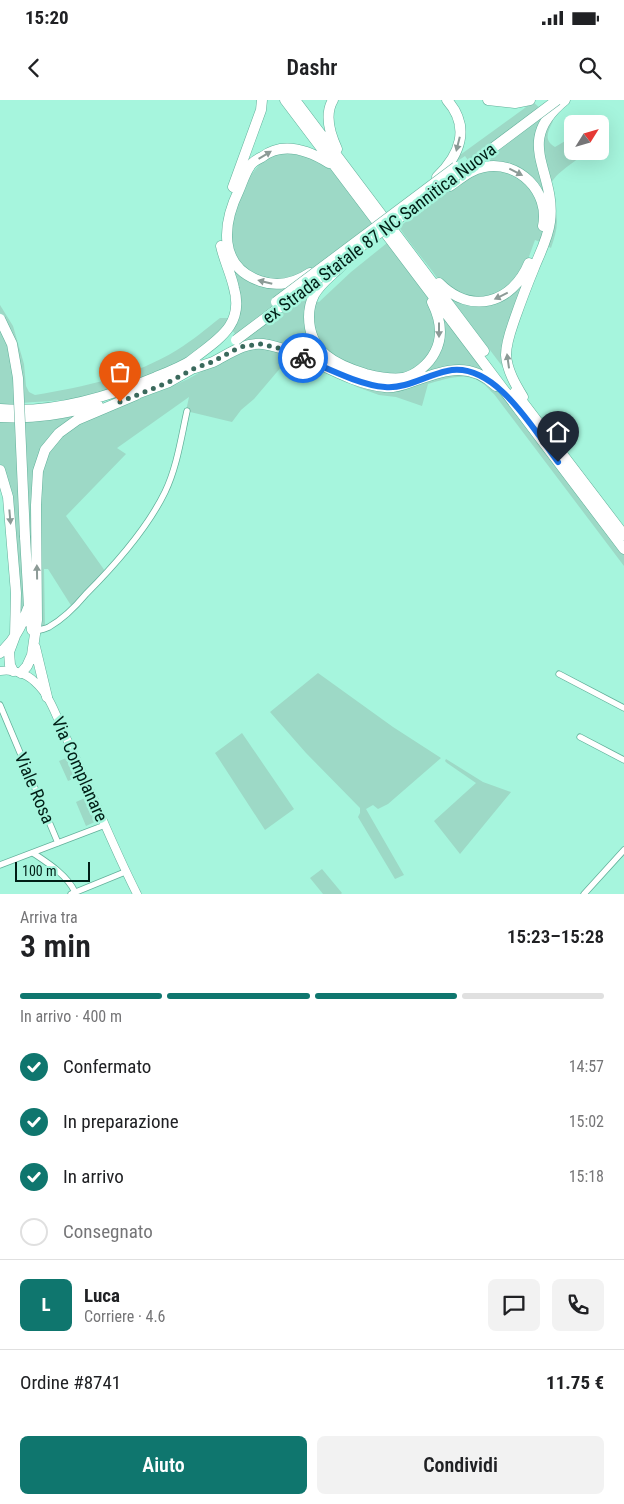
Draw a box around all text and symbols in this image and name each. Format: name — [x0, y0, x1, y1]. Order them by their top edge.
text: 15:20 — [25, 6, 69, 29]
icon: back — [20, 54, 48, 82]
icon: search — [576, 54, 604, 82]
text: Dashr — [287, 55, 337, 80]
north arrow — [564, 115, 609, 160]
map controls — [564, 115, 609, 160]
one-way arrow — [454, 137, 462, 152]
street label: ex Strada Statale 87 NC Sannitica Nuova — [258, 138, 500, 328]
one-way arrow — [258, 151, 272, 160]
one-way arrow — [509, 168, 523, 176]
one-way arrow — [258, 278, 273, 286]
one-way arrow — [494, 292, 508, 300]
one-way arrow — [436, 323, 444, 339]
courier — [278, 333, 328, 383]
icon: bike — [289, 344, 317, 372]
pin — [99, 351, 141, 402]
one-way arrow — [504, 353, 512, 369]
icon: bag — [106, 358, 134, 386]
pin — [537, 411, 579, 462]
icon: home — [544, 418, 572, 446]
one-way arrow — [6, 510, 14, 526]
one-way arrow — [33, 564, 41, 580]
street label: Via Complanare — [48, 713, 112, 825]
street label: Viale Rosa — [11, 749, 59, 827]
scale bar — [15, 859, 90, 882]
text: 100 m — [22, 863, 57, 879]
text: Arriva tra — [20, 908, 78, 927]
text: 15:23–15:28 — [507, 925, 604, 948]
text: 3 min — [20, 927, 91, 965]
text: In arrivo · 400 m — [20, 1007, 122, 1026]
icon: check — [20, 1053, 48, 1081]
text: Confermato — [63, 1055, 151, 1078]
text: 14:57 — [569, 1057, 604, 1076]
icon: check — [20, 1108, 48, 1136]
text: In preparazione — [63, 1110, 179, 1133]
text: 15:02 — [569, 1112, 604, 1131]
icon: check — [20, 1163, 48, 1191]
text: In arrivo — [63, 1165, 124, 1188]
text: 15:18 — [569, 1167, 604, 1186]
text: Consegnato — [63, 1220, 153, 1243]
button: chat — [488, 1279, 540, 1331]
button: phone — [552, 1279, 604, 1331]
text: Luca — [84, 1284, 120, 1307]
text: L — [41, 1293, 51, 1316]
text: Corriere · 4.6 — [84, 1307, 166, 1326]
text: Ordine #8741 — [20, 1371, 121, 1394]
text: 11.75 € — [546, 1371, 604, 1394]
button: Aiuto — [20, 1436, 307, 1494]
button: Condividi — [317, 1436, 604, 1494]

